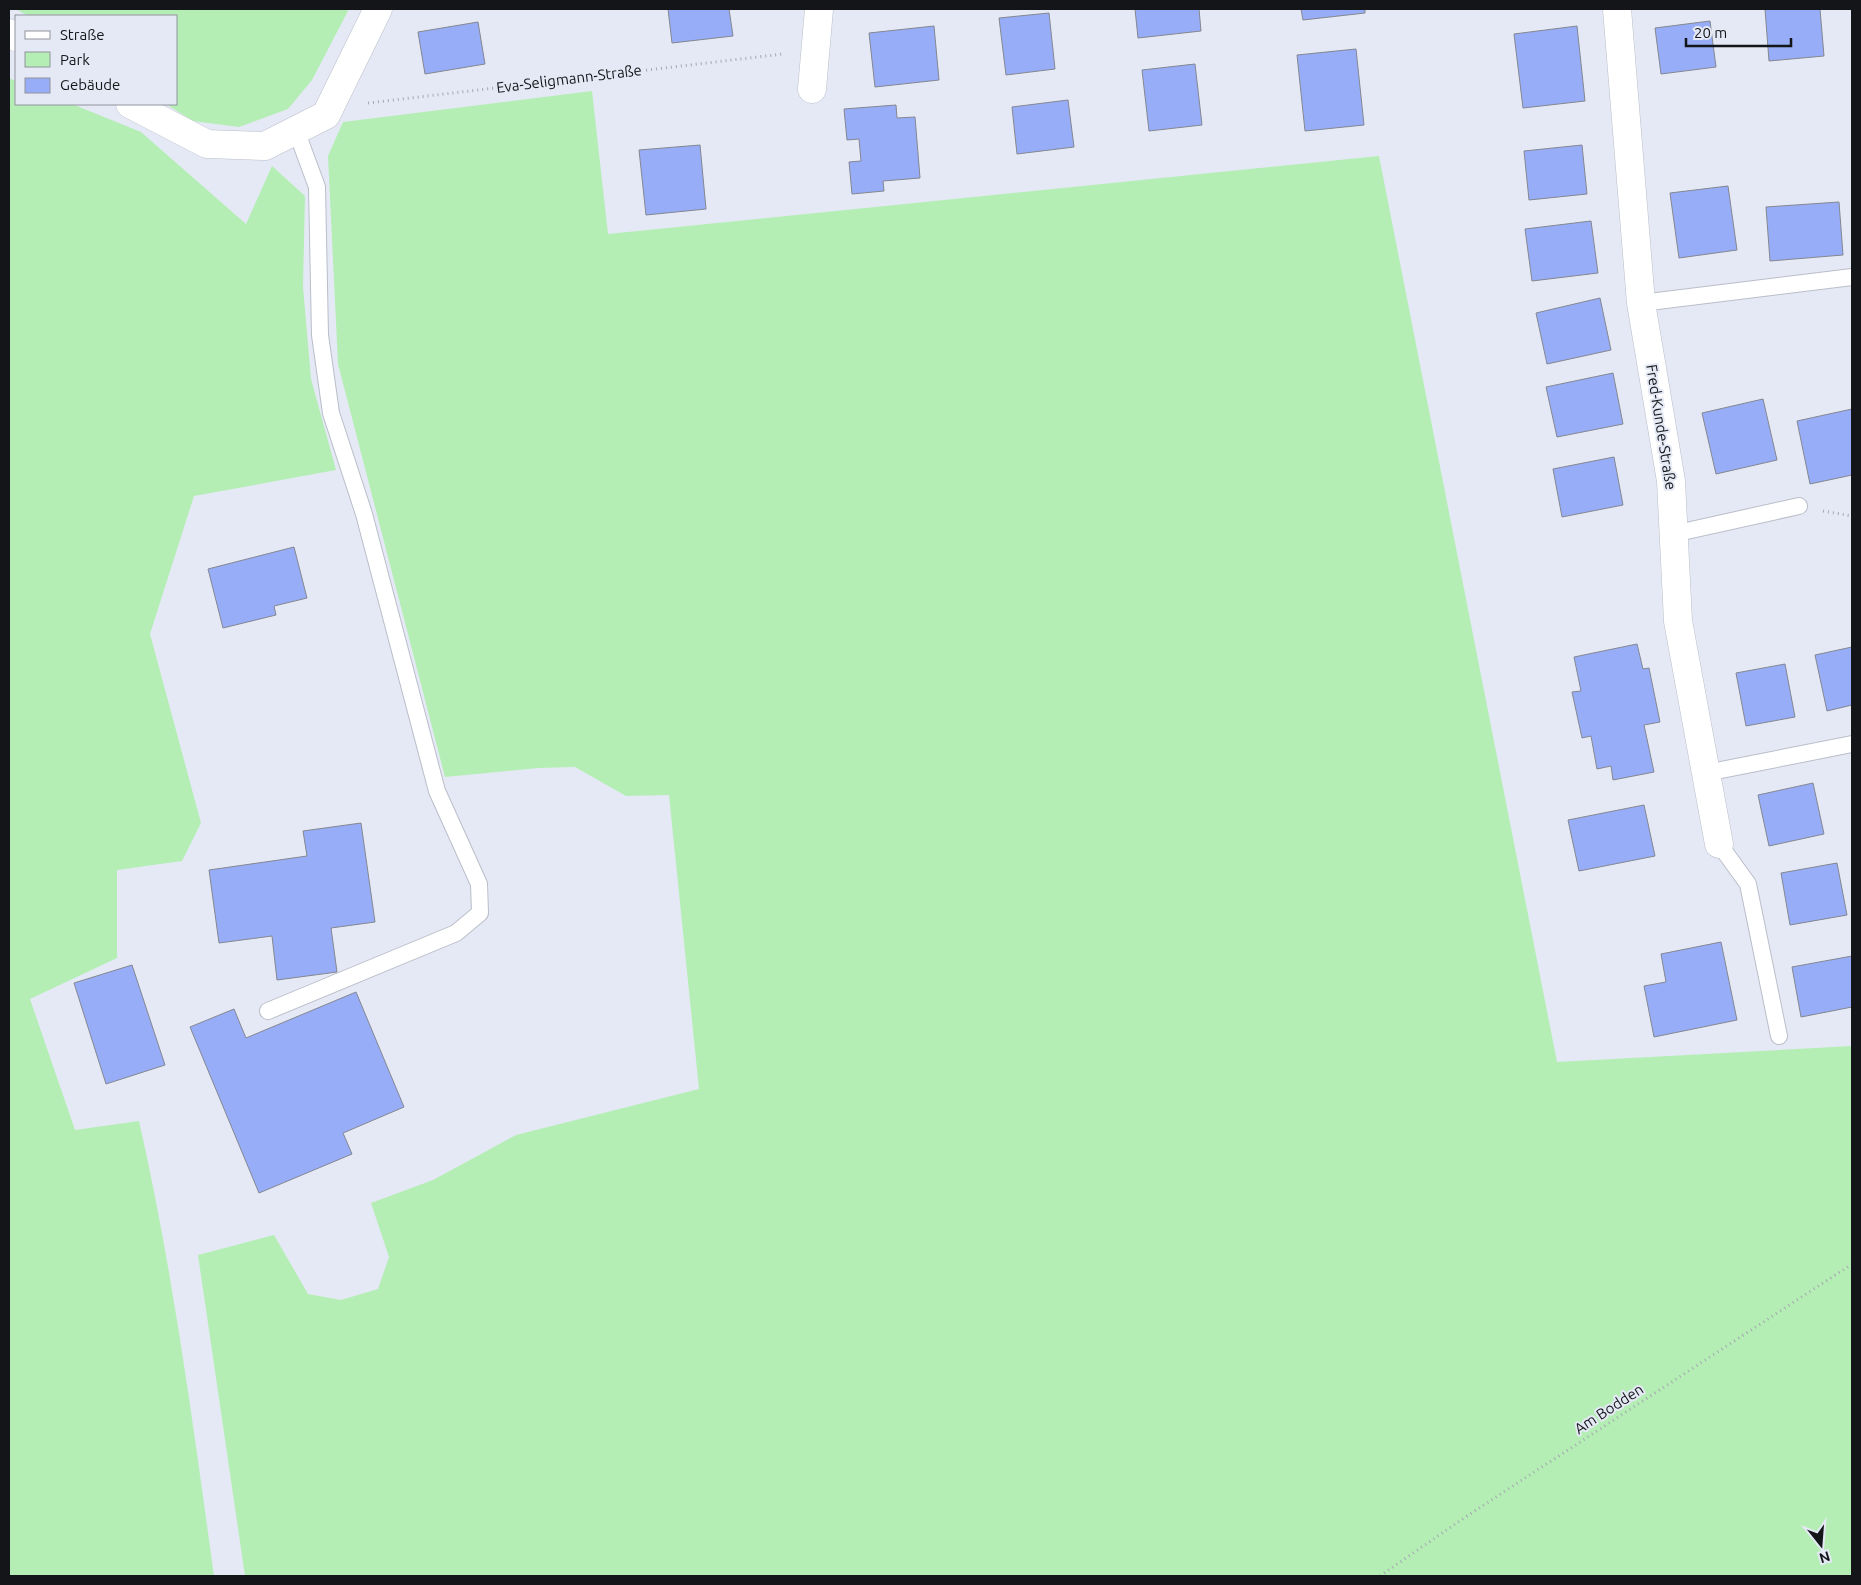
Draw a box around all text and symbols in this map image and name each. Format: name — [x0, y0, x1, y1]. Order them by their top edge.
legend — [15, 15, 178, 105]
scale bar — [1686, 15, 1791, 47]
text: 20 m — [1694, 24, 1727, 41]
text: Straße — [60, 26, 104, 43]
text: Park — [60, 51, 90, 68]
street label: Eva-Seligmann-Straße — [495, 61, 643, 96]
text: Gebäude — [60, 76, 120, 93]
street label: Fred-Kunde-Straße — [1643, 363, 1680, 491]
street label: Am Bodden — [1571, 1380, 1646, 1437]
north arrow — [1796, 1520, 1846, 1570]
text: N — [1817, 1548, 1832, 1567]

